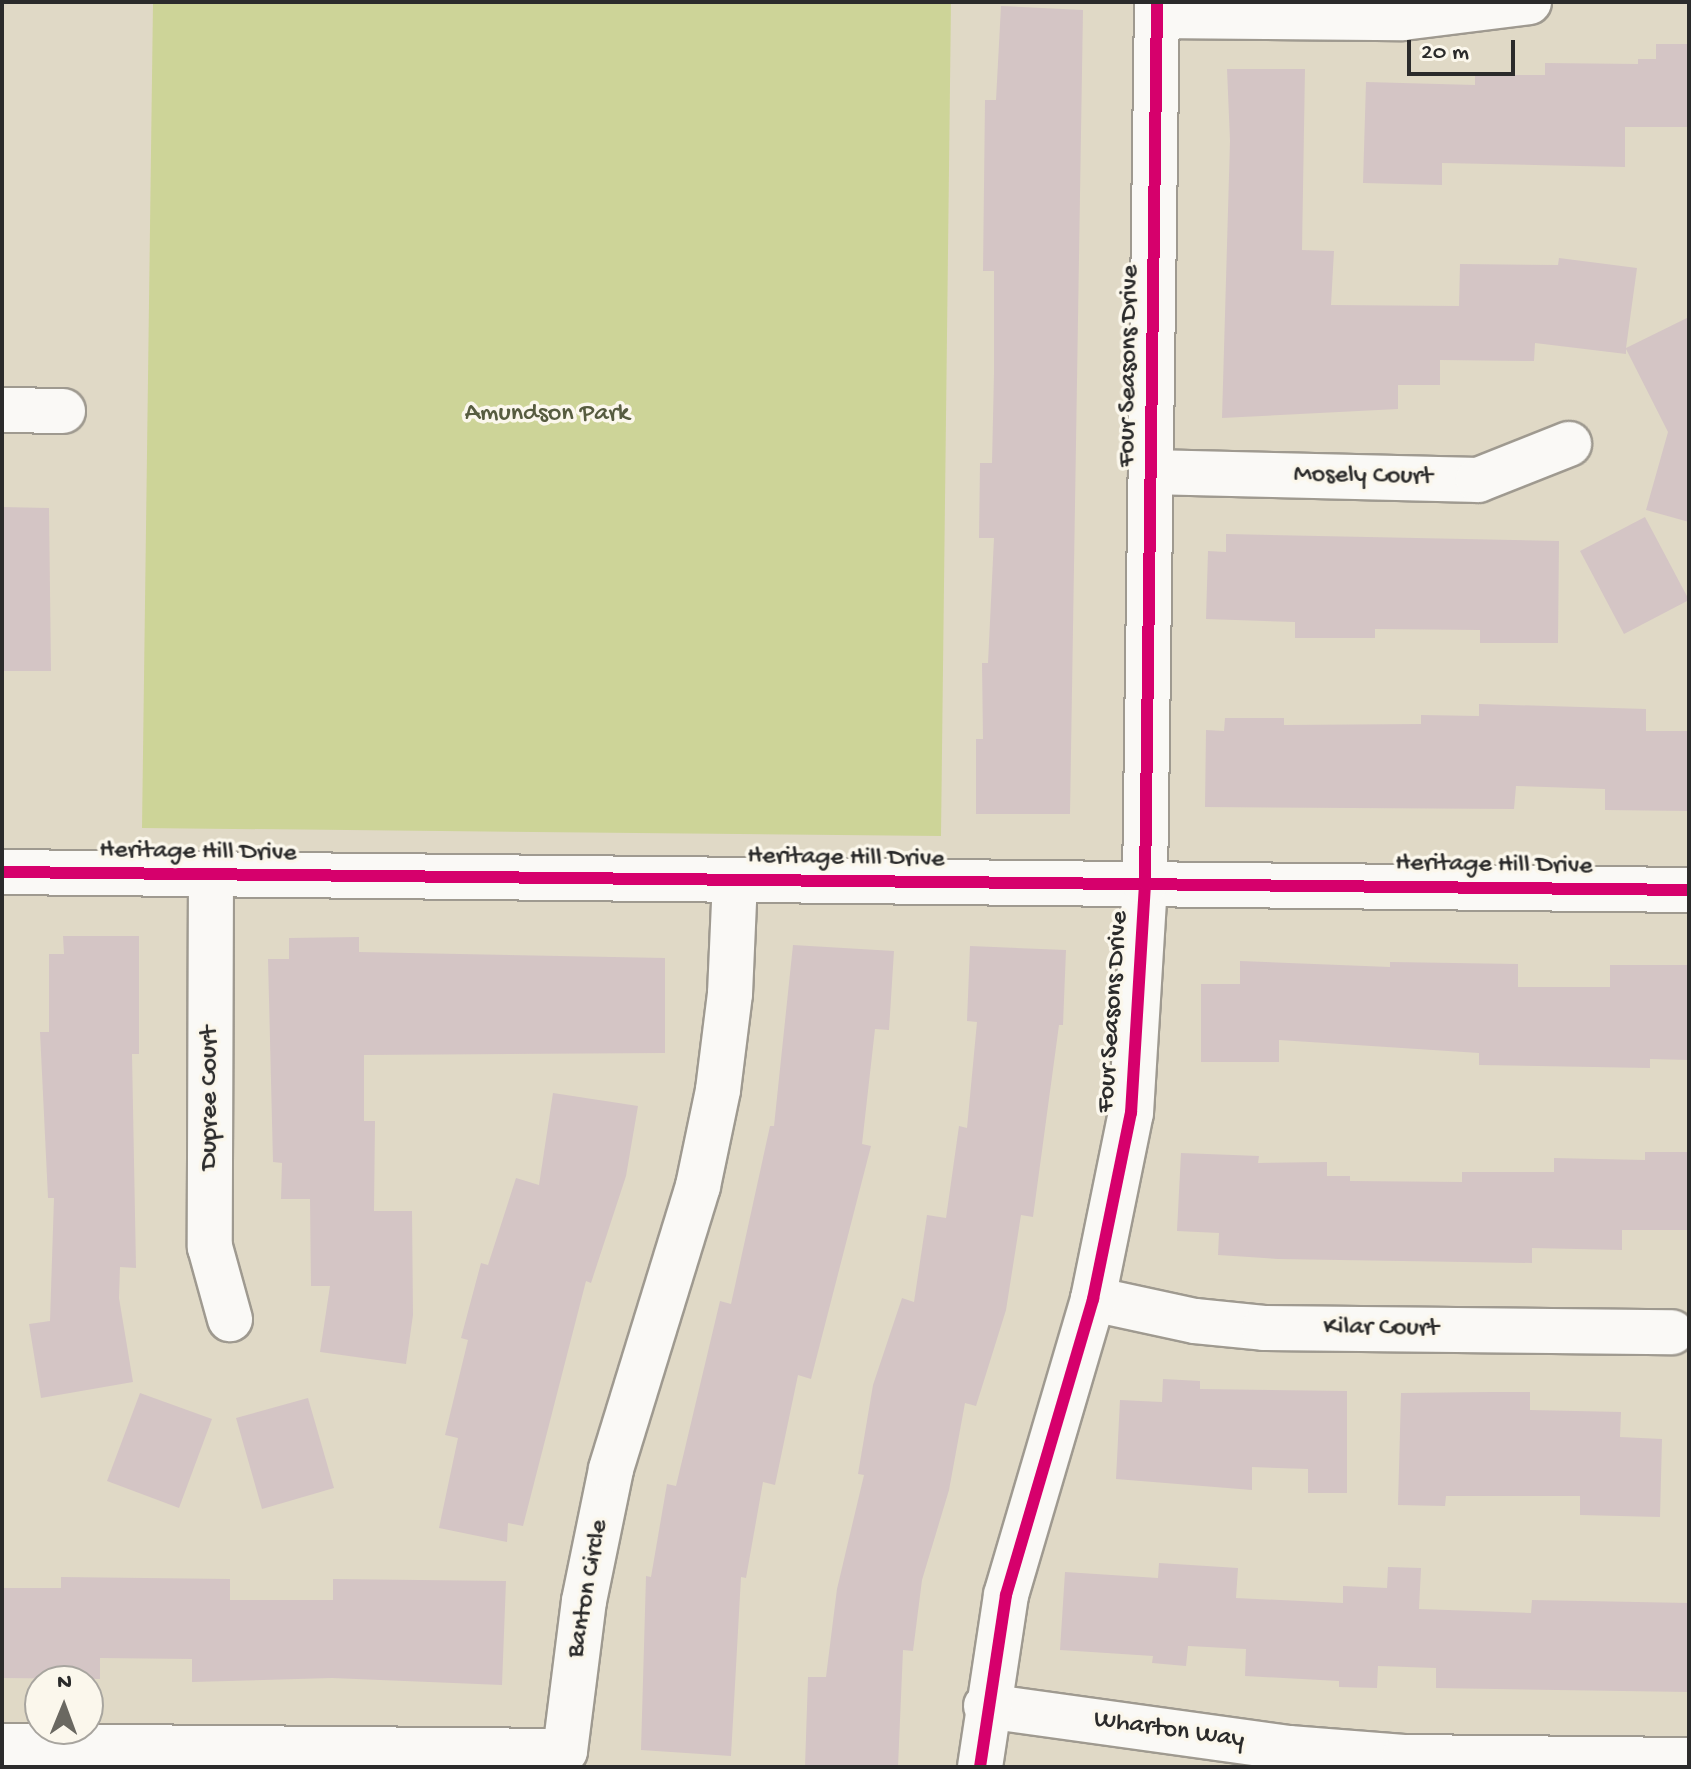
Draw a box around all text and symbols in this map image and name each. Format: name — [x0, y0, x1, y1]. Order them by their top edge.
scale bar — [1411, 24, 1519, 74]
text: 20 m — [1421, 39, 1469, 68]
street label: Four Seasons Drive — [1113, 265, 1147, 467]
park label: Amundson Park — [465, 399, 629, 431]
street label: Mosely Court — [1293, 460, 1433, 494]
street label: Heritage Hill Drive — [99, 836, 297, 870]
street label: Heritage Hill Drive — [747, 842, 945, 876]
street label: Heritage Hill Drive — [1395, 849, 1593, 883]
street label: Four Seasons Drive — [1091, 910, 1137, 1114]
street label: Dupree Court — [195, 1026, 227, 1170]
street label: Kilar Court — [1323, 1312, 1439, 1346]
street label: Banton Circle — [562, 1518, 616, 1660]
north arrow — [24, 1665, 104, 1745]
text: N — [57, 1670, 72, 1696]
street label: Wharton Way — [1092, 1705, 1246, 1757]

